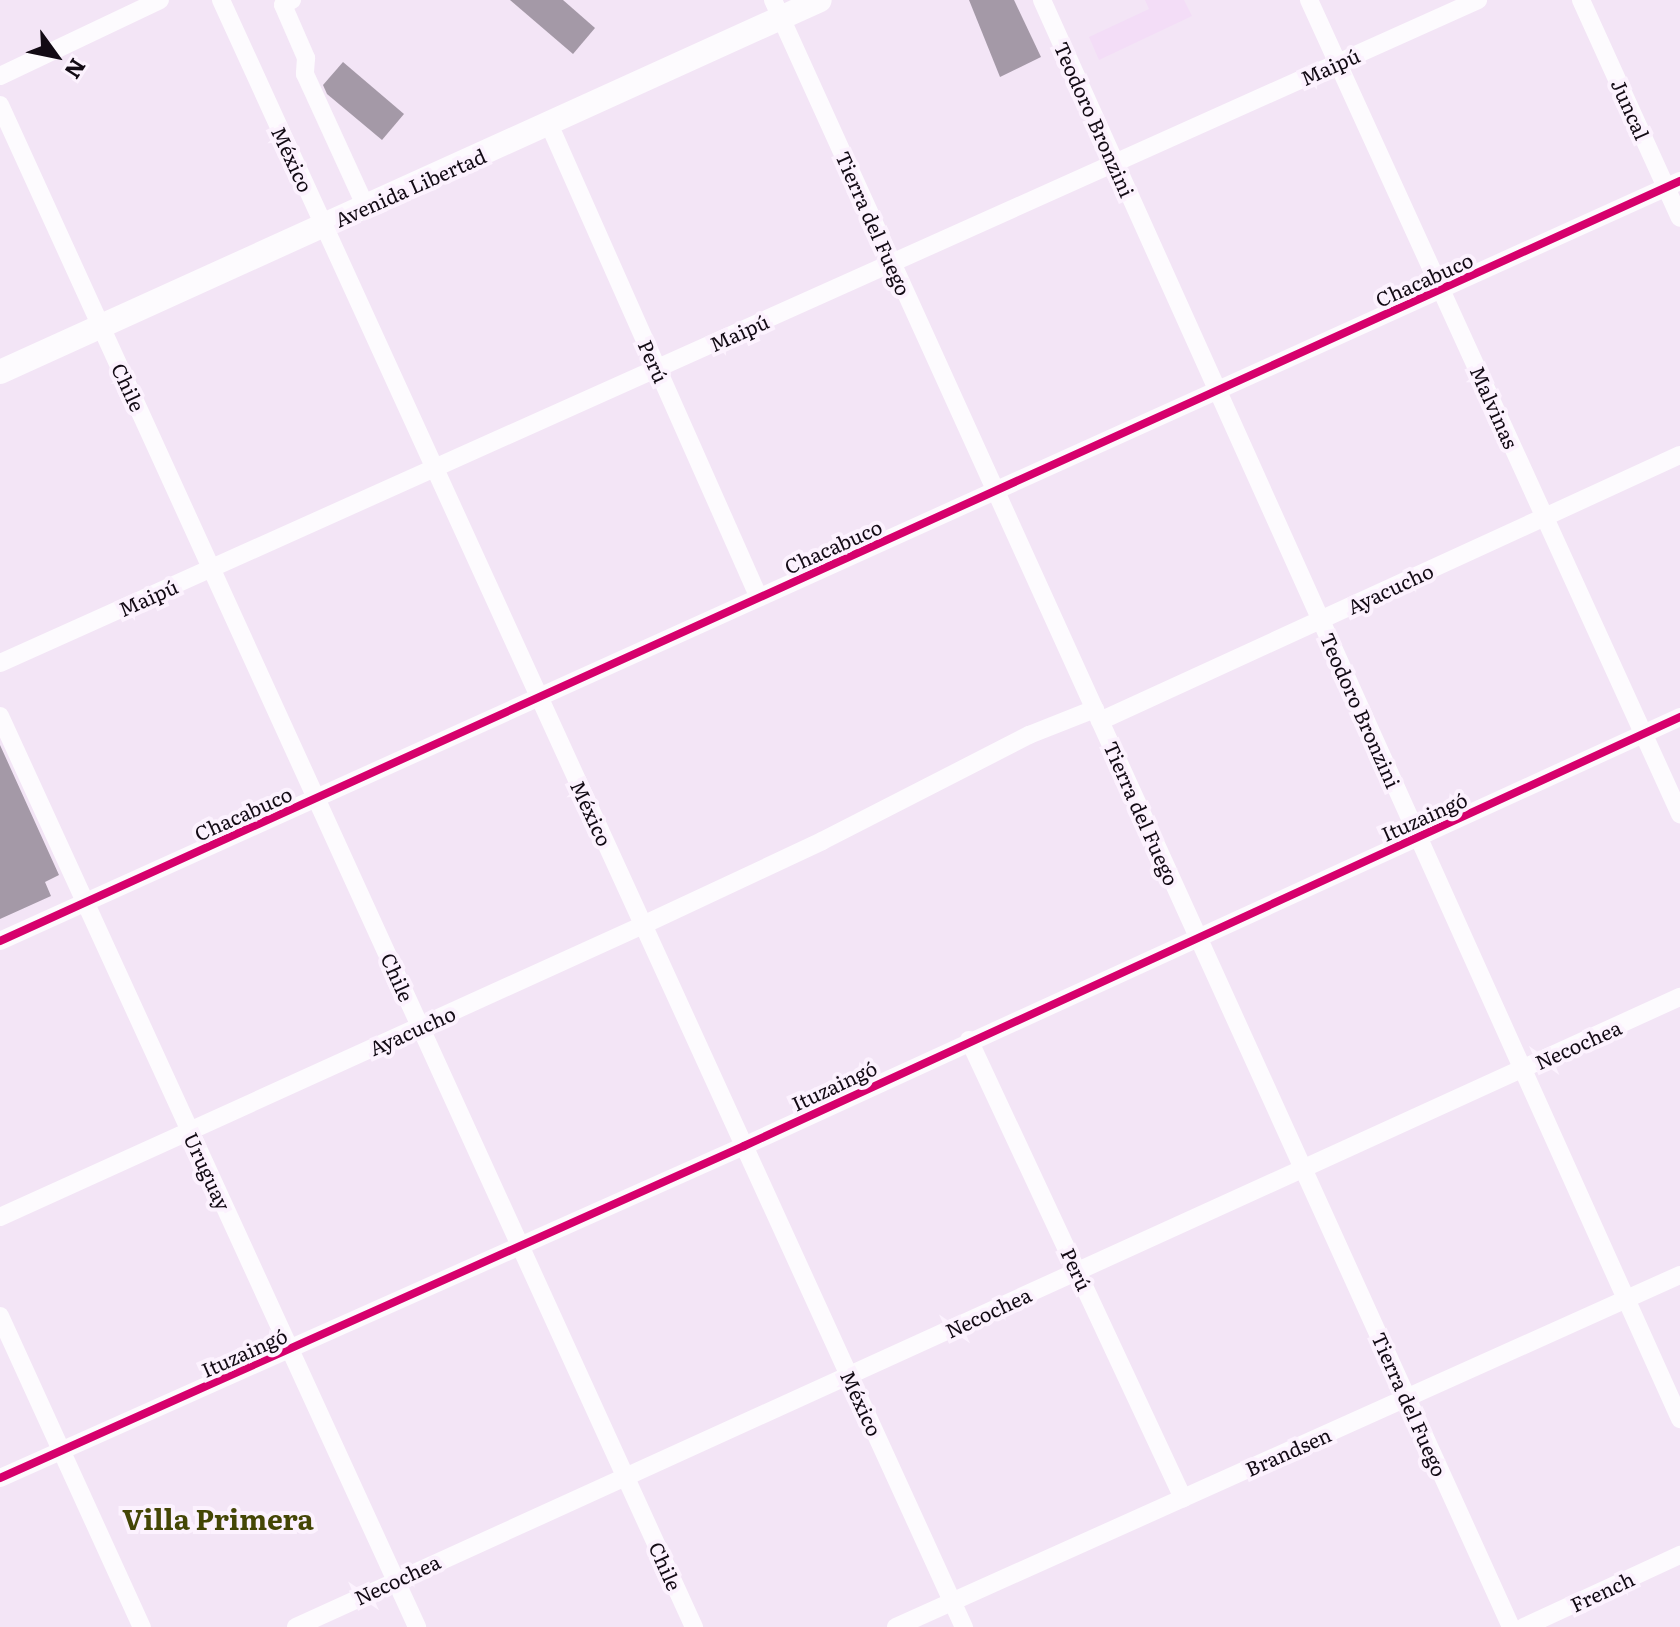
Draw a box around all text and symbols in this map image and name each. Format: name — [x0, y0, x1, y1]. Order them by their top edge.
north arrow — [16, 16, 96, 96]
street label: Teodoro Bronzini — [1050, 38, 1140, 200]
street label: Maipú — [1297, 42, 1363, 90]
text: N — [58, 53, 95, 86]
street label: Juncal — [1607, 75, 1655, 143]
street label: México — [267, 122, 319, 196]
street label: Avenida Libertad — [331, 143, 489, 231]
street label: Tierra del Fuego — [831, 147, 917, 299]
street label: Chacabuco — [1372, 247, 1476, 311]
street label: Maipú — [706, 308, 772, 356]
street label: Perú — [634, 336, 674, 386]
street label: Chile — [107, 359, 151, 415]
street label: Malvinas — [1466, 362, 1524, 452]
street label: Chacabuco — [781, 514, 885, 578]
street label: Ayacucho — [1343, 558, 1437, 618]
street label: Maipú — [115, 573, 181, 621]
street label: Teodoro Bronzini — [1316, 629, 1406, 791]
street label: Tierra del Fuego — [1099, 737, 1185, 889]
street label: México — [566, 776, 618, 850]
street label: Chacabuco — [191, 781, 295, 845]
street label: Ituzaingó — [1377, 786, 1471, 846]
street label: Chile — [377, 949, 419, 1005]
street label: Ayacucho — [365, 1000, 459, 1060]
street label: Necochea — [1531, 1014, 1625, 1074]
street label: Ituzaingó — [788, 1055, 880, 1115]
street label: Uruguay — [180, 1128, 236, 1214]
street label: Perú — [1057, 1244, 1097, 1294]
street label: Necochea — [941, 1282, 1035, 1342]
street label: Ituzaingó — [197, 1322, 291, 1382]
street label: Tierra del Fuego — [1367, 1328, 1453, 1480]
street label: México — [836, 1366, 888, 1440]
street label: Brandsen — [1242, 1422, 1334, 1480]
district label: Villa Primera — [122, 1501, 314, 1535]
street label: Chile — [645, 1538, 687, 1594]
street label: Necochea — [350, 1549, 444, 1609]
street label: French — [1566, 1566, 1638, 1616]

